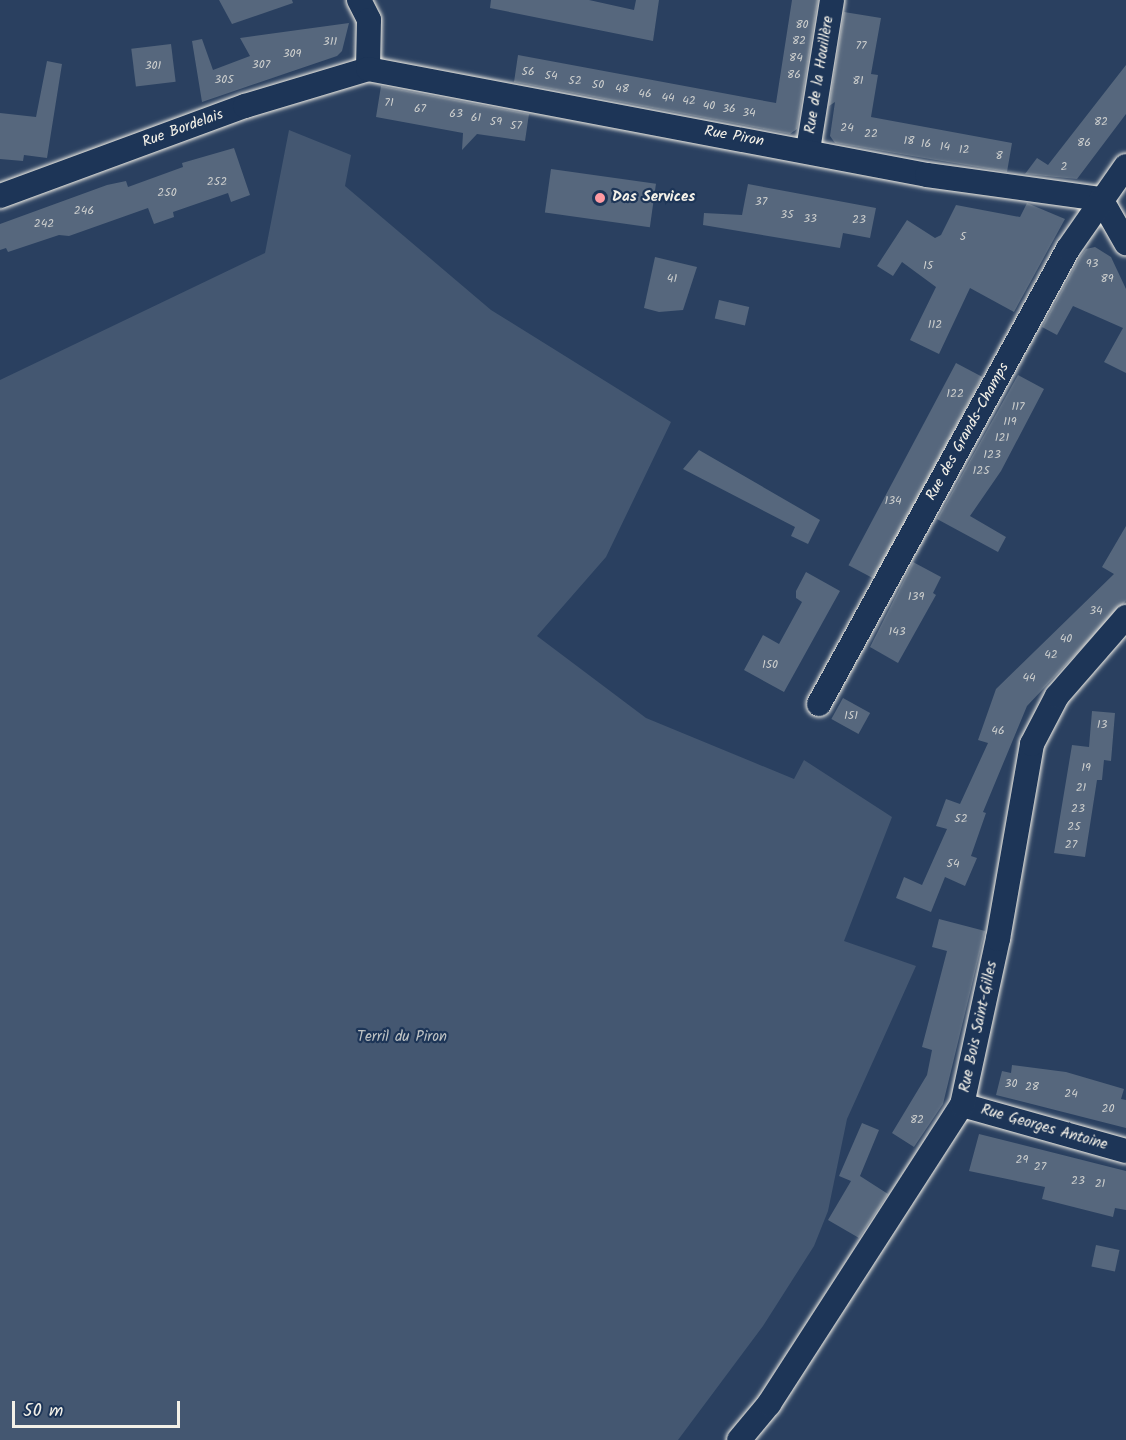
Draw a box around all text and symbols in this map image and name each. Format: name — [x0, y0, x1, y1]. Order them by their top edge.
street label: Rue de la Houillère — [802, 15, 838, 135]
house number: 80 — [795, 18, 809, 32]
house number: 82 — [792, 34, 806, 48]
house number: 311 — [323, 35, 337, 49]
house number: 77 — [855, 39, 867, 53]
house number: 309 — [283, 47, 301, 61]
house number: 84 — [789, 51, 803, 65]
house number: 307 — [252, 58, 270, 72]
house number: 301 — [145, 59, 161, 73]
house number: 56 — [521, 65, 535, 79]
house number: 86 — [787, 68, 801, 82]
house number: 54 — [544, 69, 558, 83]
house number: 305 — [214, 73, 234, 87]
house number: 52 — [568, 74, 582, 88]
house number: 81 — [853, 74, 863, 88]
house number: 50 — [592, 78, 604, 92]
house number: 48 — [615, 82, 629, 96]
house number: 46 — [638, 87, 652, 101]
house number: 44 — [661, 91, 675, 105]
house number: 42 — [682, 94, 696, 108]
house number: 71 — [384, 96, 394, 110]
house number: 40 — [703, 99, 715, 113]
house number: 67 — [414, 102, 426, 116]
house number: 36 — [722, 102, 736, 116]
street label: Rue Bordelais — [140, 106, 226, 152]
house number: 34 — [742, 106, 756, 120]
house number: 63 — [449, 107, 463, 121]
house number: 61 — [471, 111, 481, 125]
house number: 59 — [490, 115, 502, 129]
house number: 82 — [1094, 115, 1108, 129]
house number: 57 — [510, 119, 522, 133]
house number: 24 — [840, 121, 854, 135]
street label: Rue Piron — [703, 123, 765, 151]
house number: 22 — [864, 127, 878, 141]
house number: 18 — [904, 134, 914, 148]
house number: 86 — [1077, 136, 1091, 150]
house number: 16 — [921, 137, 931, 151]
house number: 14 — [940, 140, 950, 154]
house number: 12 — [959, 143, 969, 157]
house number: 8 — [995, 149, 1003, 163]
house number: 2 — [1061, 160, 1067, 174]
house number: 252 — [207, 175, 227, 189]
house number: 250 — [157, 186, 177, 200]
place label: Das Services — [612, 189, 695, 207]
marker: Das Services — [593, 191, 607, 205]
house number: 37 — [755, 195, 767, 209]
house number: 246 — [74, 204, 94, 218]
house number: 35 — [780, 208, 794, 222]
house number: 33 — [803, 212, 817, 226]
house number: 23 — [852, 213, 866, 227]
house number: 242 — [34, 217, 54, 231]
house number: 5 — [960, 230, 966, 244]
house number: 93 — [1086, 257, 1098, 271]
house number: 15 — [923, 259, 933, 273]
house number: 41 — [667, 272, 677, 286]
house number: 89 — [1100, 272, 1114, 286]
house number: 112 — [928, 318, 942, 332]
street label: Rue des Grands-Champs — [923, 360, 1013, 504]
house number: 122 — [946, 387, 964, 401]
house number: 117 — [1011, 400, 1025, 414]
house number: 119 — [1003, 415, 1017, 429]
house number: 121 — [995, 431, 1009, 445]
house number: 123 — [983, 448, 1001, 462]
house number: 125 — [972, 464, 990, 478]
house number: 134 — [884, 494, 902, 508]
house number: 139 — [908, 590, 924, 604]
house number: 34 — [1089, 604, 1103, 618]
house number: 143 — [888, 625, 906, 639]
house number: 40 — [1060, 632, 1072, 646]
house number: 42 — [1044, 648, 1058, 662]
house number: 150 — [762, 658, 778, 672]
house number: 44 — [1022, 671, 1036, 685]
house number: 151 — [844, 709, 858, 723]
house number: 13 — [1097, 718, 1107, 732]
house number: 46 — [991, 724, 1005, 738]
house number: 19 — [1081, 761, 1091, 775]
house number: 21 — [1076, 781, 1086, 795]
house number: 23 — [1071, 802, 1085, 816]
house number: 52 — [954, 812, 968, 826]
house number: 25 — [1067, 820, 1081, 834]
house number: 27 — [1065, 838, 1077, 852]
house number: 54 — [946, 857, 960, 871]
street label: Rue Bois Saint-Gilles — [956, 960, 1002, 1094]
park label: Terril du Piron — [357, 1029, 447, 1047]
house number: 30 — [1005, 1077, 1017, 1091]
house number: 28 — [1025, 1080, 1039, 1094]
house number: 24 — [1064, 1087, 1078, 1101]
street label: Rue Georges Antoine — [979, 1101, 1109, 1155]
house number: 20 — [1102, 1102, 1114, 1116]
house number: 82 — [910, 1113, 924, 1127]
house number: 29 — [1016, 1153, 1028, 1167]
house number: 27 — [1034, 1160, 1046, 1174]
house number: 23 — [1071, 1174, 1085, 1188]
house number: 21 — [1095, 1177, 1105, 1191]
scale bar — [15, 1389, 183, 1427]
text: 50 m — [23, 1397, 63, 1426]

